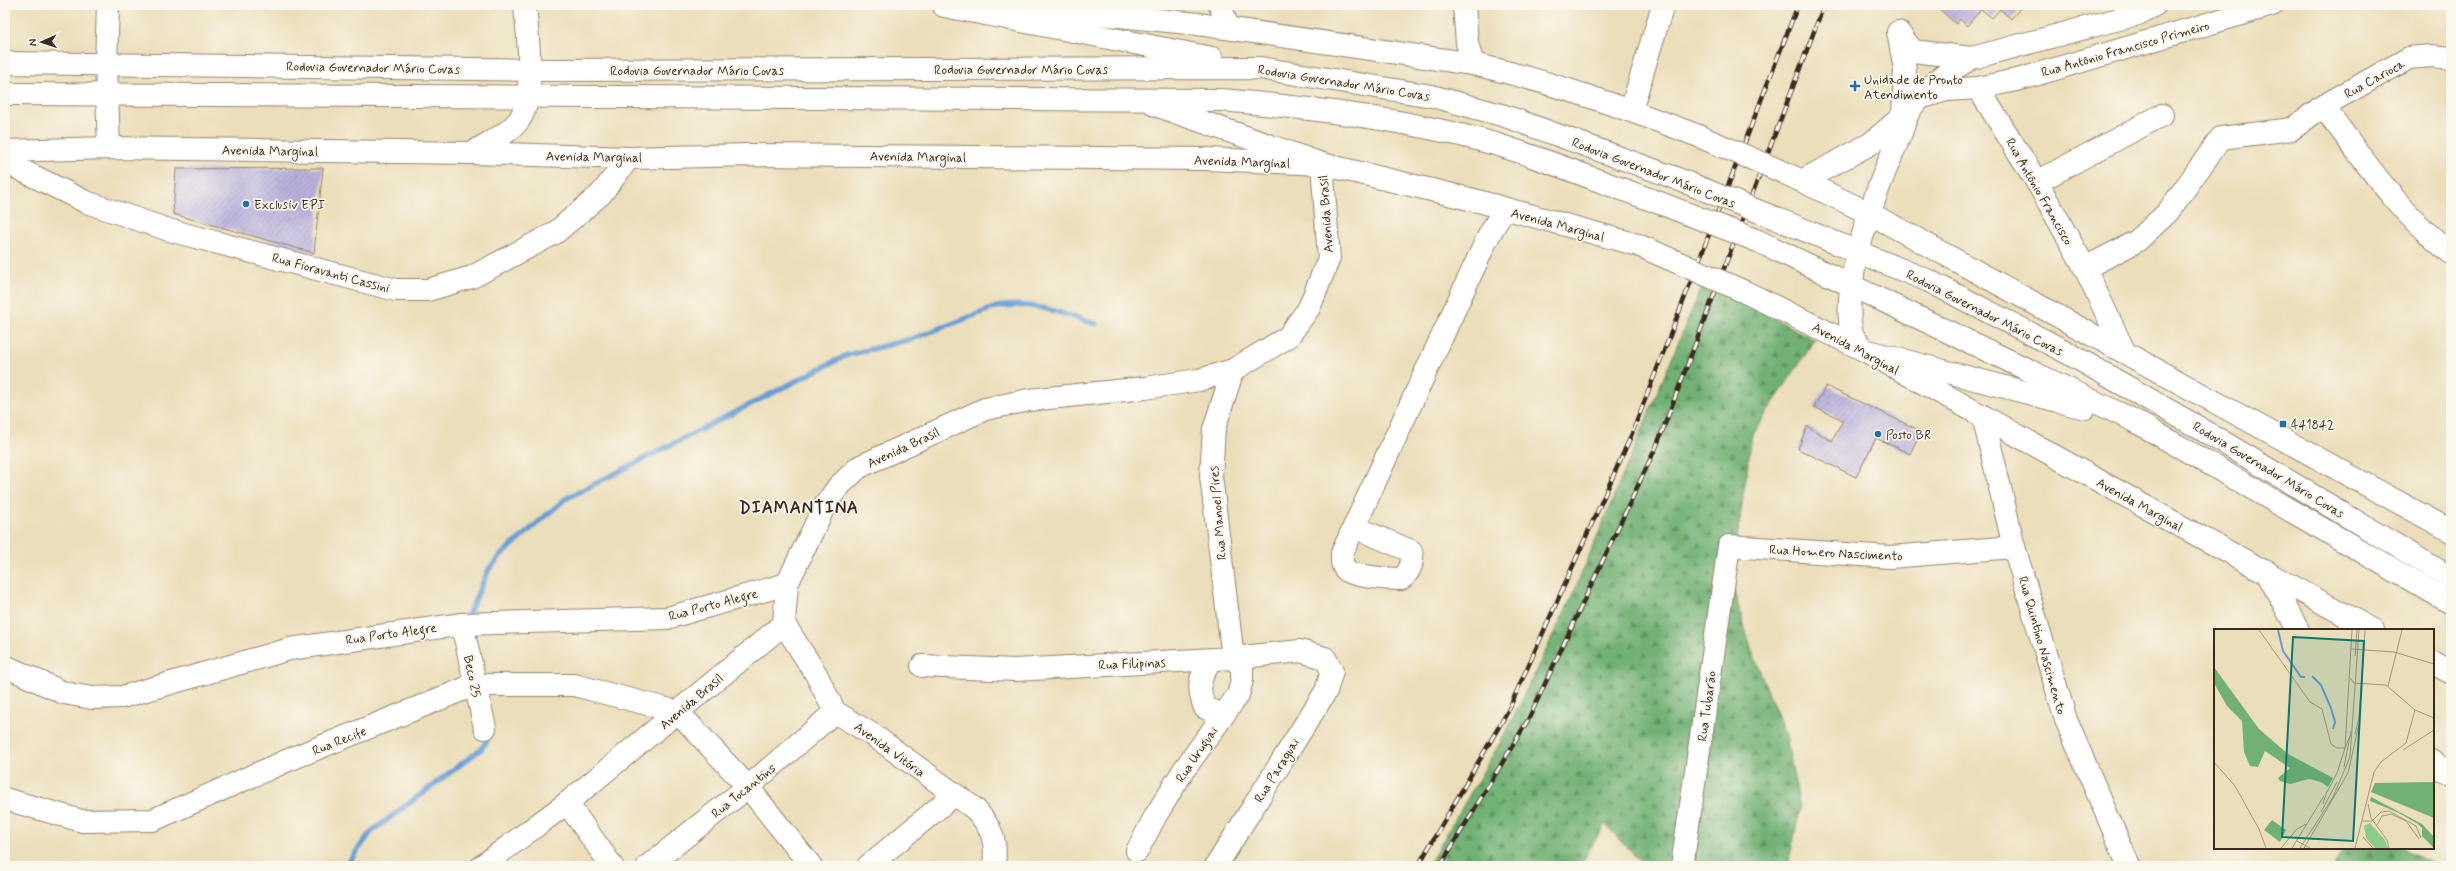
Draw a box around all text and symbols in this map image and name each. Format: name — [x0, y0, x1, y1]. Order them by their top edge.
street label: Rua Antônio Francisco Primeiro — [2039, 17, 2211, 82]
north arrow — [22, 22, 62, 62]
text: N — [26, 38, 40, 46]
street label: Rua Carioca — [2341, 56, 2408, 103]
street label: Rodovia Governador Mário Covas — [286, 58, 460, 79]
street label: Rodovia Governador Mário Covas — [1257, 61, 1431, 106]
street label: Rodovia Governador Mário Covas — [934, 62, 1108, 79]
street label: Rodovia Governador Mário Covas — [610, 63, 784, 80]
place label: Unidade de Pronto Atendimento — [1864, 72, 1963, 104]
marker: Unidade de Pronto Atendimento — [1849, 80, 1861, 92]
street label: Rodovia Governador Mário Covas — [1569, 134, 1738, 213]
street label: Rua Antônio Francisco — [2001, 135, 2076, 248]
street label: Avenida Marginal — [222, 142, 318, 162]
street label: Avenida Marginal — [546, 148, 642, 168]
street label: Avenida Marginal — [870, 148, 966, 168]
street label: Avenida Marginal — [1194, 152, 1290, 174]
street label: Avenida Brasil — [1315, 174, 1338, 253]
place label: Exclusiv EPI — [254, 197, 325, 214]
marker: Exclusiv EPI — [241, 199, 251, 209]
street label: Avenida Marginal — [1509, 205, 1606, 247]
street label: Rua Fioravanti Cassini — [270, 250, 391, 297]
street label: Rodovia Governador Mário Covas — [1903, 266, 2066, 361]
street label: Avenida Marginal — [1808, 319, 1902, 380]
place label: 441842 — [2291, 417, 2335, 434]
street label: Rodovia Governador Mário Covas — [2189, 418, 2347, 523]
marker: 441842 — [2278, 419, 2288, 429]
street label: Avenida Brasil — [865, 424, 943, 473]
place label: Posto BR — [1886, 427, 1931, 444]
marker: Posto BR — [1873, 429, 1883, 439]
street label: Rua Manoel Pires — [1206, 465, 1231, 560]
street label: Avenida Marginal — [2093, 475, 2185, 537]
district label: DIAMANTINA — [739, 497, 859, 519]
street label: Rua Homero Nascimento — [1769, 542, 1904, 566]
street label: Rua Quintino Nascimento — [2014, 574, 2069, 716]
street label: Rua Porto Alegre — [667, 585, 760, 627]
street label: Rua Porto Alegre — [345, 620, 438, 651]
inset map — [2214, 629, 2434, 849]
street label: Beco 25 — [459, 654, 484, 699]
street label: Rua Filipinas — [1098, 655, 1166, 674]
street label: Rua Tubarão — [1694, 669, 1721, 742]
street label: Avenida Brasil — [657, 671, 727, 734]
street label: Avenida Vitória — [850, 719, 928, 782]
street label: Rua Recife — [310, 723, 369, 760]
street label: Rua Uruguai — [1172, 724, 1224, 787]
street label: Rua Paraguai — [1251, 735, 1305, 807]
street label: Rua Tocantins — [708, 760, 780, 822]

